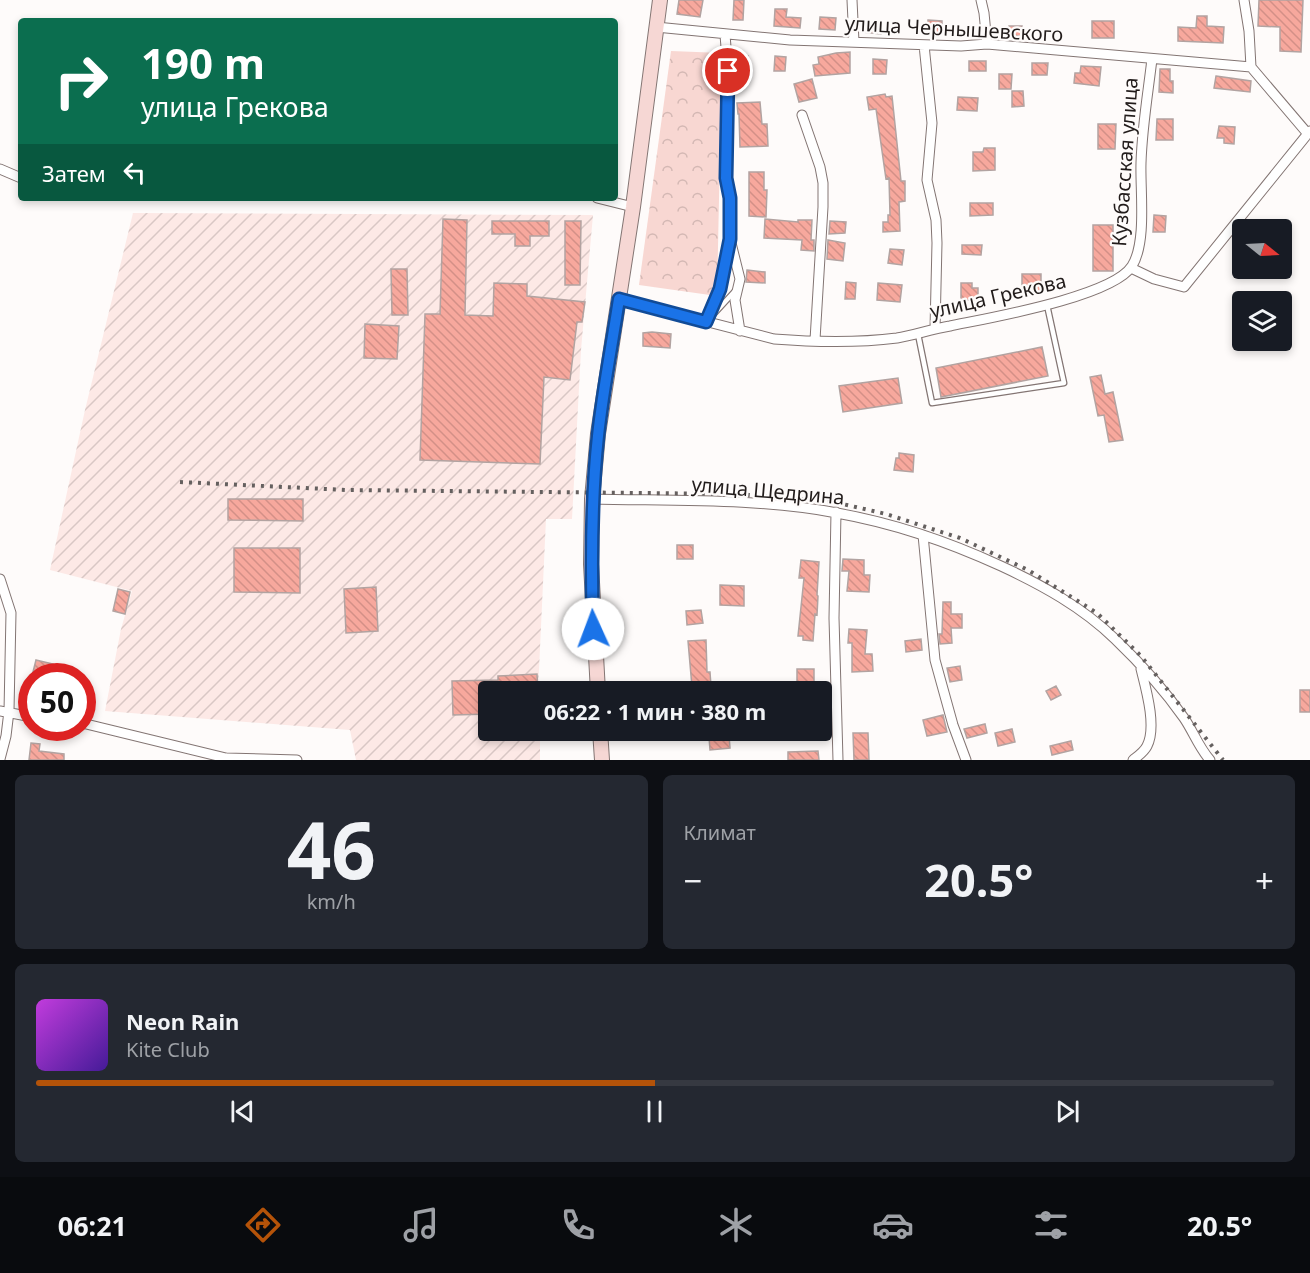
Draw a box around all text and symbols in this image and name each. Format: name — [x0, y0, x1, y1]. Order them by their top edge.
street label: улица Чернышевского — [844, 9, 1064, 48]
text: 190 m — [141, 34, 265, 91]
icon: right — [42, 42, 120, 120]
pin — [702, 45, 753, 96]
icon: arrive — [711, 54, 744, 87]
street label: Кузбасская улица — [1105, 76, 1144, 248]
text: улица Грекова — [141, 88, 329, 125]
icon: left — [118, 156, 151, 189]
text: Затем — [42, 158, 106, 188]
north arrow — [1232, 219, 1292, 279]
map controls — [1232, 219, 1292, 351]
street label: улица Грекова — [927, 267, 1069, 324]
button: layers — [1232, 291, 1292, 351]
street label: улица Щедрина — [690, 470, 846, 511]
position arrow — [561, 597, 625, 661]
speed limit sign: 50 — [18, 663, 96, 741]
text: 06:22 · 1 мин · 380 m — [544, 696, 766, 726]
text: 46 — [287, 796, 376, 902]
text: Климат — [684, 819, 756, 846]
text: 20.5° — [924, 849, 1033, 910]
text: − — [684, 858, 702, 903]
text: + — [1255, 858, 1274, 903]
text: km/h — [307, 888, 356, 915]
text: Neon Rain — [126, 1006, 239, 1036]
text: Kite Club — [126, 1036, 210, 1063]
icon: previous — [226, 1095, 259, 1128]
icon: pause — [638, 1095, 671, 1128]
icon: next — [1051, 1095, 1084, 1128]
icon: directions — [242, 1204, 284, 1246]
icon: music — [400, 1204, 442, 1246]
icon: phone — [557, 1204, 599, 1246]
icon: climate — [715, 1204, 757, 1246]
icon: car — [872, 1204, 914, 1246]
icon: filters — [1030, 1204, 1072, 1246]
text: 06:21 — [58, 1207, 127, 1244]
text: 20.5° — [1187, 1207, 1252, 1244]

